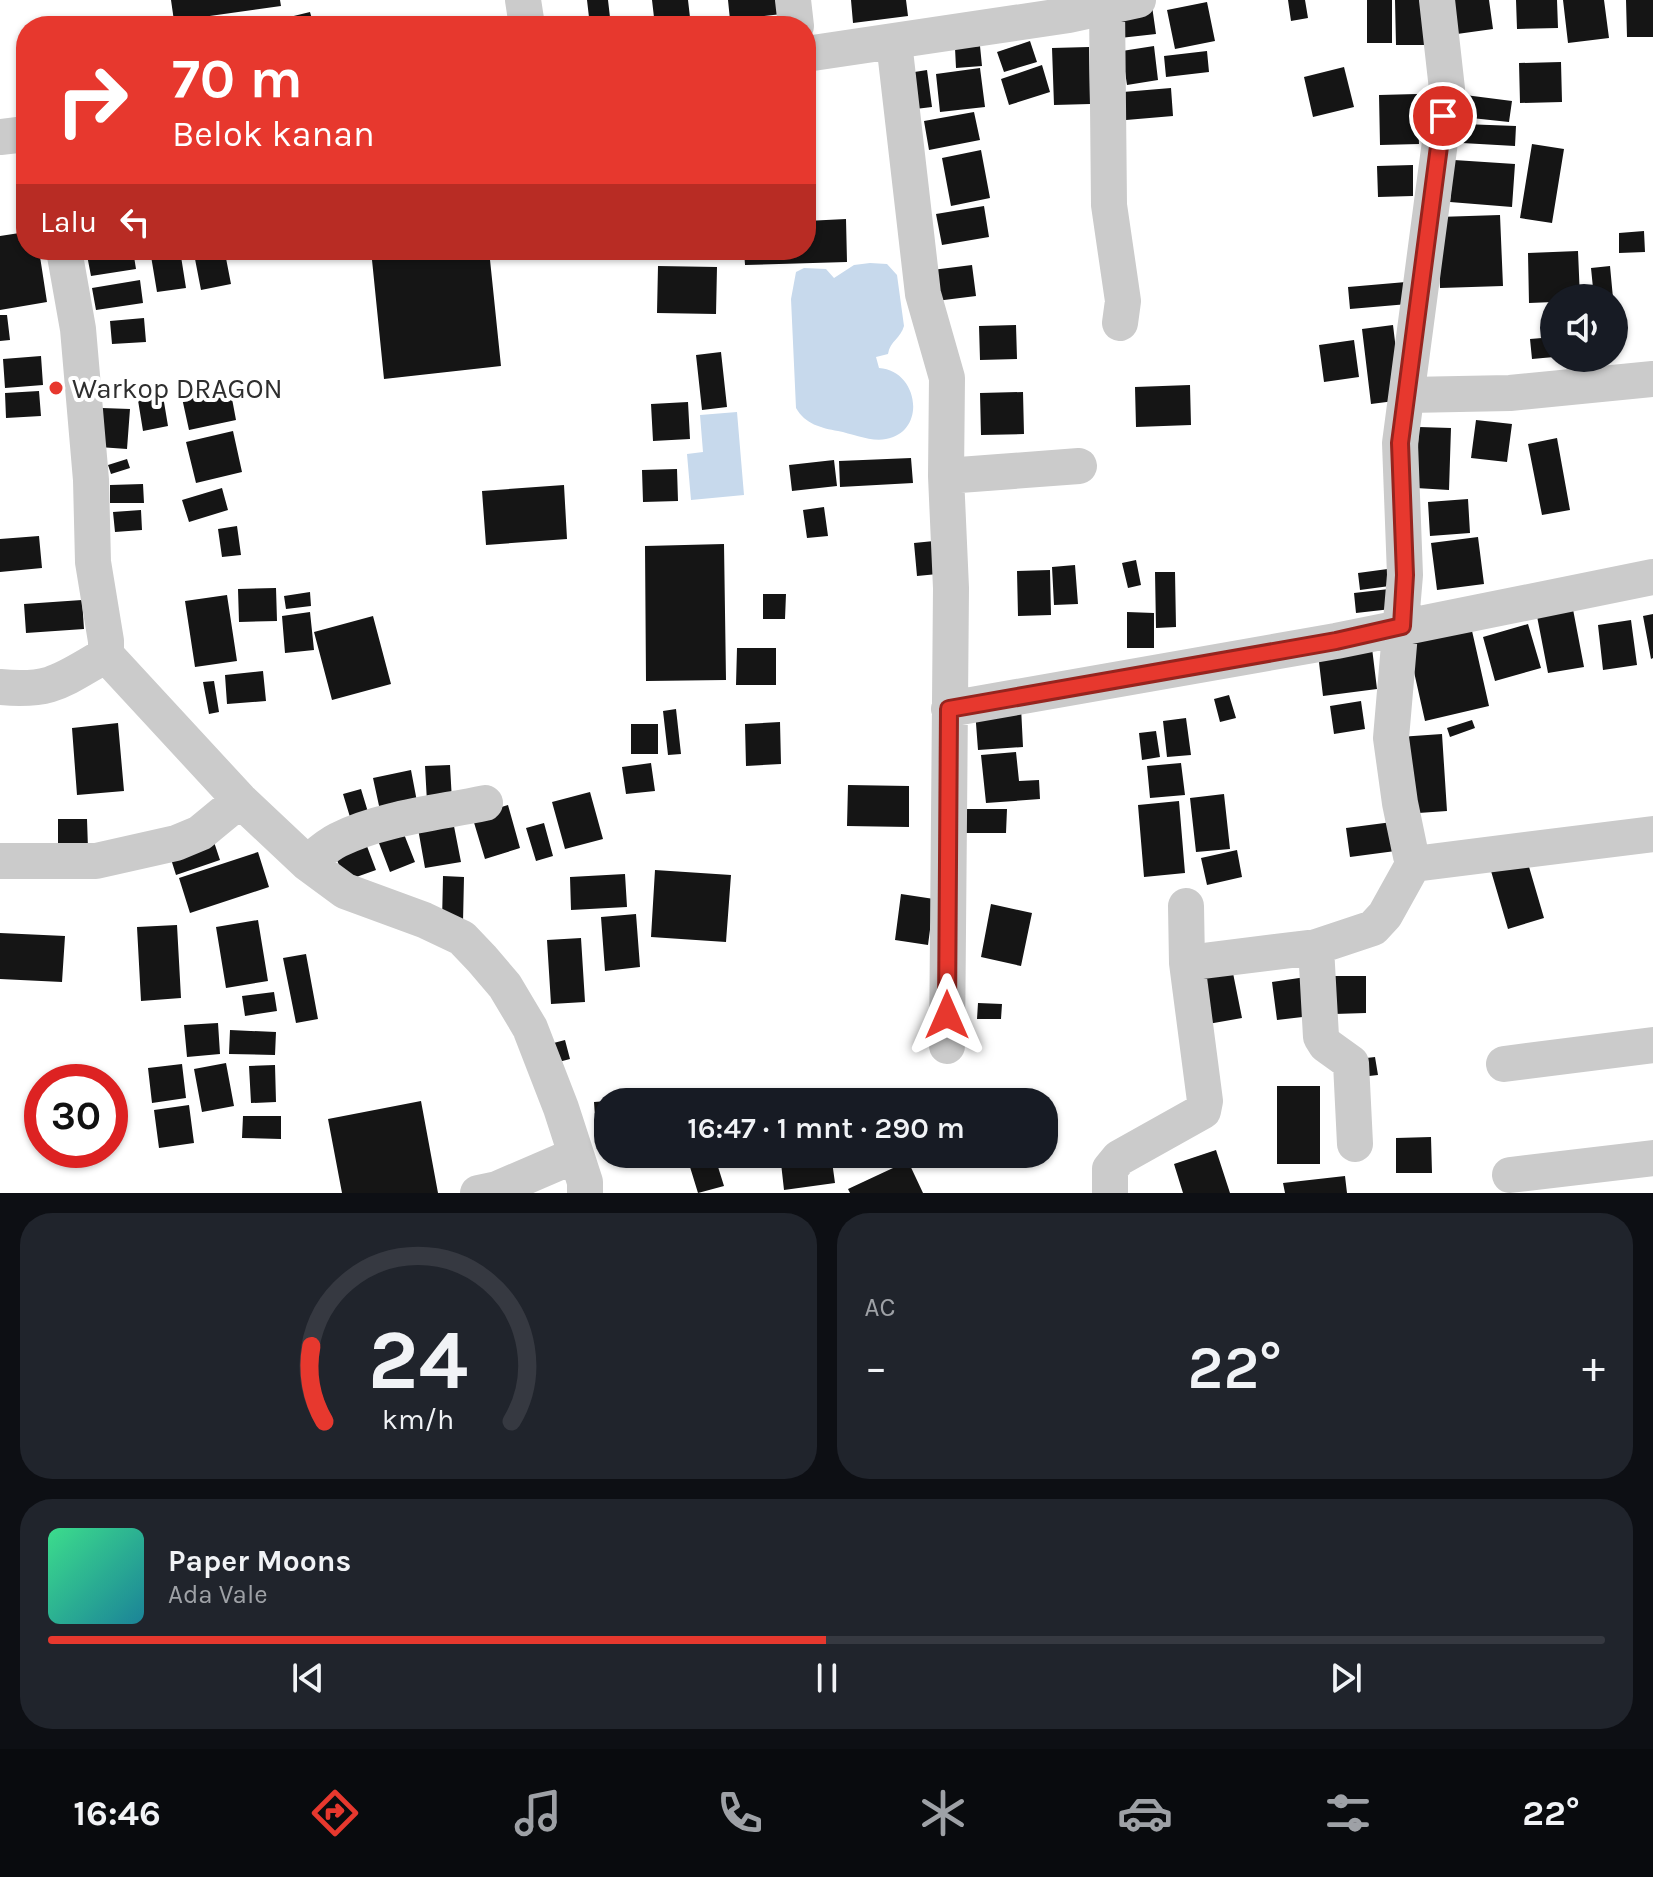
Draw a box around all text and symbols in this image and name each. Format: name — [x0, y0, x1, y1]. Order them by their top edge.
text: 70 m — [172, 46, 303, 111]
icon: right — [40, 48, 144, 152]
pin — [1409, 82, 1477, 150]
icon: arrive — [1421, 94, 1465, 138]
text: Belok kanan — [172, 113, 375, 155]
icon: left — [113, 200, 157, 244]
text: Lalu — [40, 204, 97, 240]
map controls — [1540, 284, 1628, 372]
button: sound — [1540, 284, 1628, 372]
place label: Warkop DRAGON — [72, 372, 283, 405]
marker: Warkop DRAGON — [47, 379, 65, 397]
position arrow — [905, 973, 989, 1057]
speed limit sign: 30 — [24, 1064, 128, 1168]
text: 16:47 · 1 mnt · 290 m — [687, 1110, 965, 1146]
text: AC — [865, 1292, 895, 1323]
text: 24 — [368, 1312, 468, 1409]
text: 22° — [1188, 1333, 1282, 1403]
text: − — [865, 1342, 888, 1393]
text: + — [1582, 1342, 1605, 1393]
text: km/h — [382, 1403, 454, 1436]
text: Paper Moons — [168, 1543, 351, 1579]
text: Ada Vale — [168, 1579, 268, 1610]
icon: previous — [286, 1656, 330, 1700]
icon: pause — [805, 1656, 849, 1700]
icon: next — [1324, 1656, 1368, 1700]
icon: directions — [307, 1785, 363, 1841]
icon: music — [510, 1785, 566, 1841]
icon: phone — [712, 1785, 768, 1841]
icon: climate — [915, 1785, 971, 1841]
icon: car — [1117, 1785, 1173, 1841]
icon: filters — [1320, 1785, 1376, 1841]
text: 16:46 — [73, 1792, 161, 1834]
text: 22° — [1522, 1792, 1580, 1834]

